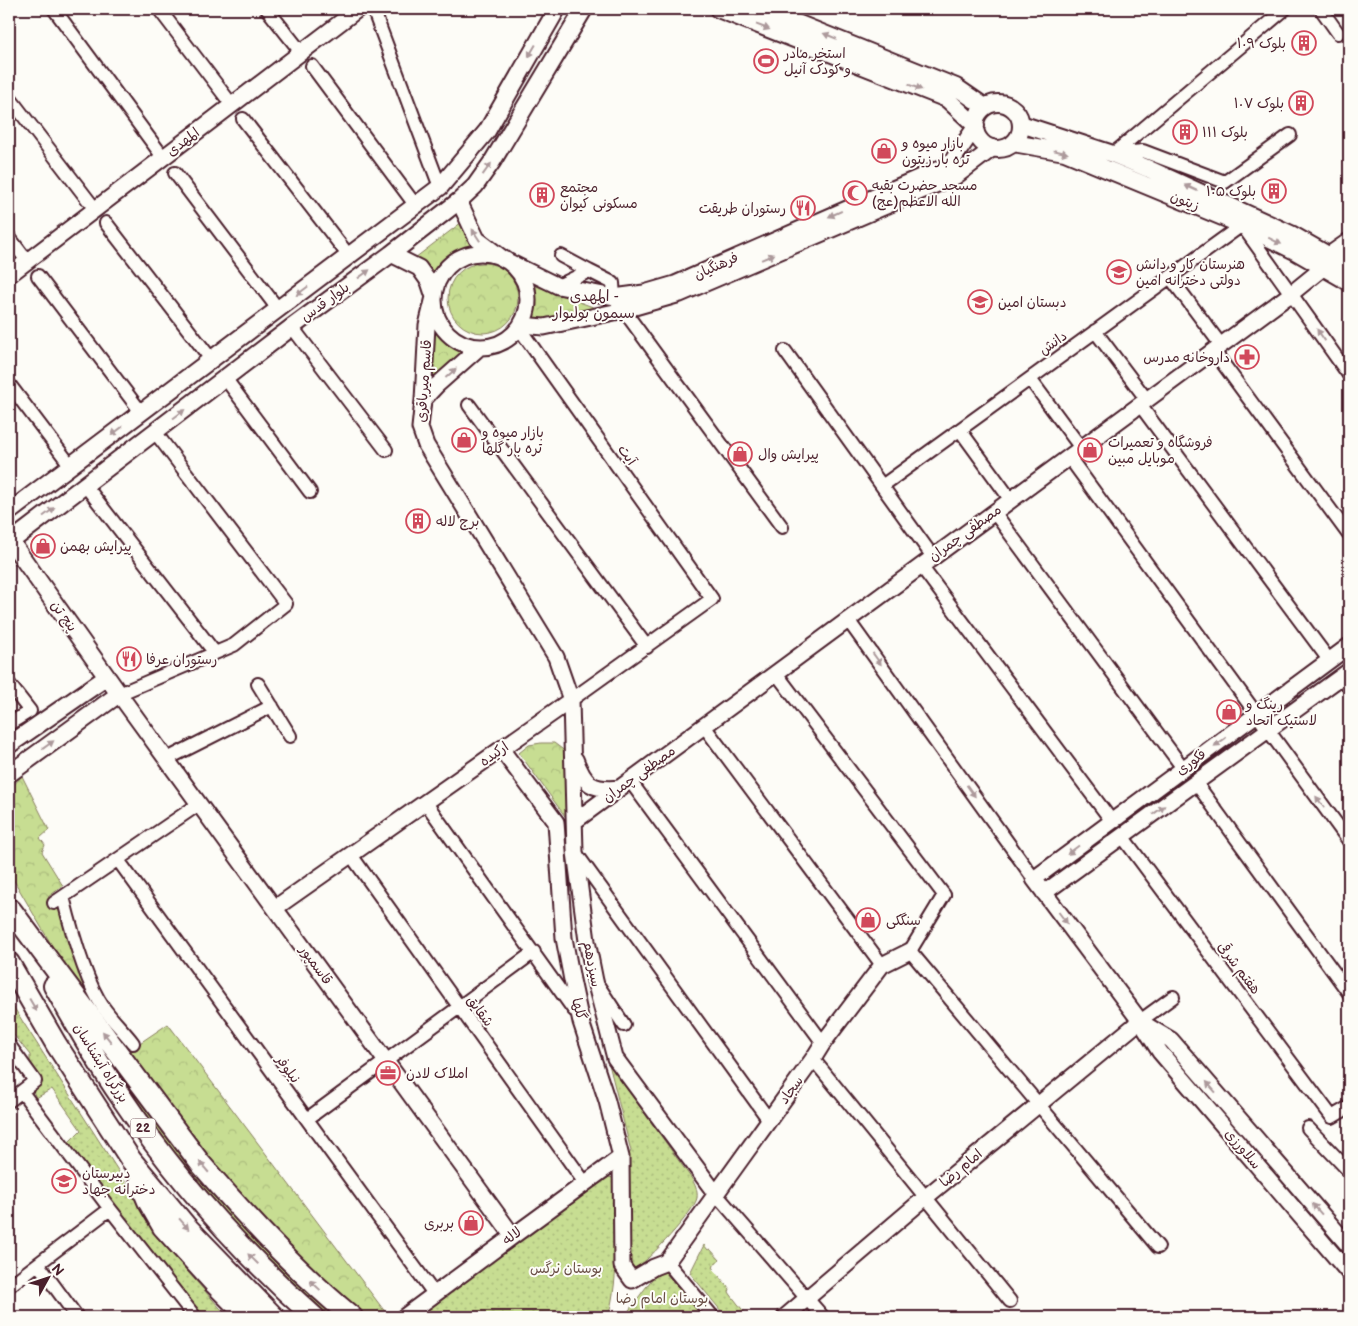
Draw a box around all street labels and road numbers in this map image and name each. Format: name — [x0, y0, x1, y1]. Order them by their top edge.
street label: المهدی — [163, 124, 203, 160]
street label: زیتون — [1168, 188, 1202, 214]
street label: فرهنگیان — [691, 249, 741, 283]
street label: بلوار قدس — [297, 279, 353, 325]
street label: دانش — [1036, 327, 1070, 359]
street label: قاسم میرباقری — [413, 339, 437, 423]
street label: آیت — [614, 441, 640, 469]
street label: مصطفی چمران — [925, 501, 1005, 566]
street label: پنج تن — [46, 597, 81, 635]
street label: ارکیده — [476, 738, 512, 770]
street label: مصطفی چمران — [599, 742, 679, 807]
street label: فکوری — [1173, 745, 1209, 779]
street label: هفتم شرقی — [1212, 938, 1264, 999]
street label: سیزدهم — [577, 940, 605, 989]
street label: قاسمپور — [295, 941, 336, 989]
street label: شقایق — [463, 992, 497, 1030]
street label: گلها — [568, 996, 590, 1022]
street label: بزرگراه آبشناسان — [70, 1020, 132, 1106]
street label: نیلوفر — [271, 1051, 304, 1087]
street label: سجاد — [775, 1073, 807, 1107]
road number: 22 — [130, 1118, 156, 1138]
street label: سلاورزی — [1221, 1125, 1265, 1173]
street label: امام رضا — [936, 1145, 987, 1192]
street label: لاله — [499, 1223, 525, 1249]

